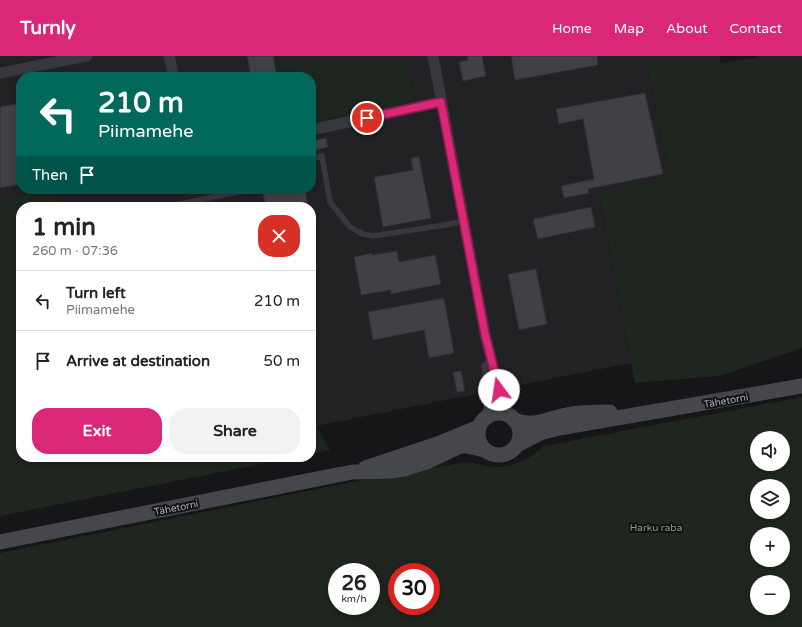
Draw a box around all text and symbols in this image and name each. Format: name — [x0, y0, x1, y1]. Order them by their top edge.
text: Turnly — [20, 17, 76, 39]
text: Home — [552, 20, 592, 37]
text: Map — [614, 20, 644, 37]
text: About — [666, 20, 708, 37]
text: Contact — [730, 20, 782, 37]
text: 210 m — [98, 86, 184, 120]
icon: left — [32, 88, 84, 140]
pin — [350, 101, 384, 135]
icon: arrive — [356, 107, 378, 129]
text: Piimamehe — [98, 120, 193, 142]
icon: arrive — [76, 164, 98, 186]
text: Then — [32, 166, 68, 184]
text: 1 min — [32, 213, 96, 242]
button: close — [258, 215, 300, 257]
text: 260 m · 07:36 — [32, 243, 118, 259]
text: Turn left — [66, 284, 126, 302]
icon: left — [32, 290, 54, 312]
text: 210 m — [254, 292, 300, 310]
text: Piimamehe — [66, 302, 135, 318]
icon: arrive — [32, 350, 54, 372]
text: Arrive at destination — [66, 352, 210, 370]
text: 50 m — [263, 352, 300, 370]
position arrow — [478, 369, 520, 411]
street label: Tähetorni — [703, 391, 749, 411]
button: Exit — [32, 408, 162, 454]
button: Share — [170, 408, 300, 454]
map controls — [750, 431, 790, 615]
button: sound — [750, 431, 790, 471]
button: layers — [750, 479, 790, 519]
street label: Tähetorni — [153, 498, 199, 518]
park label: Harku raba — [630, 522, 682, 534]
button: + — [750, 527, 790, 567]
speed limit sign: 30 — [388, 563, 440, 615]
text: 26 — [341, 572, 367, 596]
button: − — [750, 575, 790, 615]
text: km/h — [341, 593, 367, 605]

